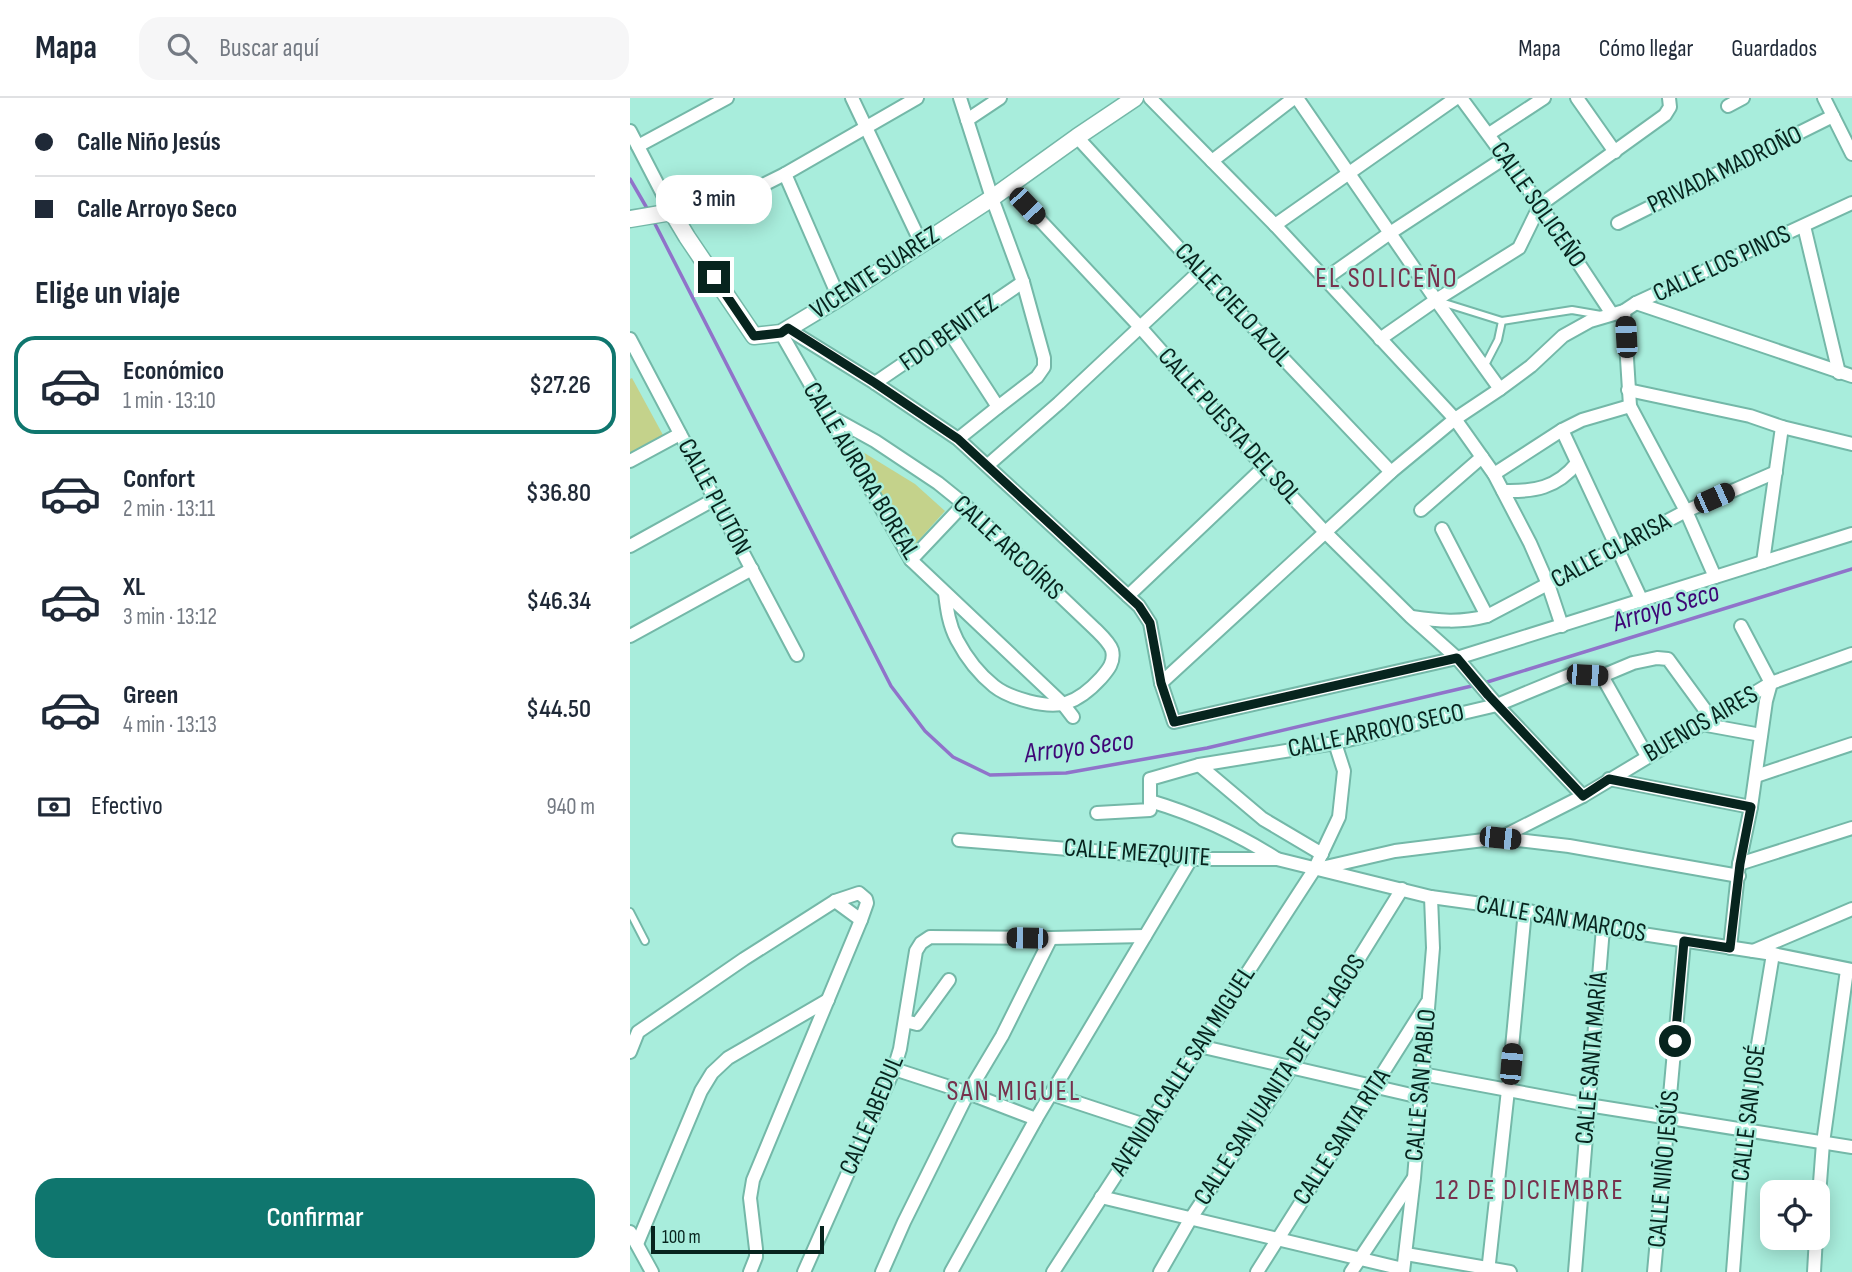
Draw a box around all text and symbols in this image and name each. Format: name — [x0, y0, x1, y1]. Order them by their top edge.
search box — [139, 17, 629, 80]
text: Mapa — [35, 28, 97, 68]
icon: search — [163, 29, 201, 67]
text: Buscar aquí — [219, 33, 319, 64]
text: Mapa — [1518, 34, 1561, 63]
text: Cómo llegar — [1599, 34, 1693, 63]
text: Guardados — [1731, 34, 1817, 63]
street label: PRIVADA MADROÑO — [1643, 119, 1807, 221]
text: Calle Niño Jesús — [77, 127, 221, 158]
street label: CALLE SOLICEÑO — [1483, 136, 1593, 274]
callout: 3 min — [656, 176, 772, 225]
car — [1005, 183, 1050, 229]
text: 3 min — [692, 185, 736, 213]
text: Calle Arroyo Seco — [77, 194, 237, 225]
street label: CALLE LOS PINOS — [1648, 219, 1796, 309]
street label: VICENTE SUAREZ — [805, 220, 945, 326]
street label: CALLE CIELO AZUL — [1168, 237, 1298, 373]
route end — [698, 261, 730, 293]
district label: EL SOLICEÑO — [1315, 262, 1459, 295]
text: Elige un viaje — [35, 274, 180, 313]
street label: FDO BENITEZ — [894, 288, 1004, 378]
car — [1615, 315, 1638, 359]
street label: CALLE PUESTA DEL SOL — [1151, 342, 1307, 511]
icon: car — [39, 354, 102, 417]
text: Económico — [123, 356, 224, 387]
text: $27.26 — [529, 370, 591, 401]
street label: CALLE AURORA BOREAL — [796, 377, 926, 565]
text: 1 min · 13:10 — [123, 387, 216, 415]
street label: CALLE PLUTÓN — [670, 434, 758, 560]
icon: car — [39, 462, 102, 525]
text: Confort — [123, 464, 195, 495]
text: $36.80 — [526, 478, 591, 509]
car — [1691, 480, 1738, 516]
street label: CALLE ARCOÍRIS — [946, 489, 1070, 607]
text: 2 min · 13:11 — [123, 495, 215, 523]
street label: CALLE CLARISA — [1546, 506, 1677, 595]
icon: car — [39, 570, 102, 633]
text: XL — [123, 572, 145, 603]
water label: Arroyo Seco — [1608, 575, 1724, 639]
text: $46.34 — [526, 586, 591, 617]
text: 3 min · 13:12 — [123, 603, 217, 631]
car — [1566, 663, 1609, 687]
icon: car — [39, 678, 102, 741]
street label: BUENOS AIRES — [1638, 679, 1764, 769]
text: Green — [123, 680, 178, 711]
text: $44.50 — [526, 694, 591, 725]
street label: CALLE ARROYO SECO — [1285, 697, 1467, 765]
text: 4 min · 13:13 — [123, 711, 217, 739]
water label: Arroyo Seco — [1022, 724, 1136, 770]
icon: cash — [35, 788, 73, 826]
text: Efectivo — [91, 791, 163, 822]
text: 940 m — [547, 793, 595, 821]
car — [1479, 825, 1522, 851]
street label: CALLE MEZQUITE — [1063, 832, 1211, 874]
street label: CALLE SAN MARCOS — [1474, 889, 1648, 949]
car — [1006, 927, 1049, 949]
street label: CALLE SAN JUANITA DE LOS LAGOS — [1187, 949, 1373, 1211]
street label: AVENIDA CALLE SAN MIGUEL — [1103, 960, 1262, 1182]
street label: CALLE SANTA MARÍA — [1569, 970, 1615, 1146]
street label: CALLE SAN PABLO — [1399, 1008, 1443, 1162]
route start — [1659, 1025, 1691, 1057]
car — [1499, 1042, 1524, 1086]
street label: CALLE SAN JOSÉ — [1725, 1043, 1773, 1183]
street label: CALLE ABEDUL — [833, 1050, 911, 1179]
street label: CALLE SANTA RITA — [1287, 1062, 1398, 1211]
district label: SAN MIGUEL — [947, 1075, 1081, 1108]
street label: CALLE NIÑO JESÚS — [1642, 1089, 1686, 1249]
district label: 12 DE DICIEMBRE — [1435, 1174, 1625, 1207]
button: Confirmar — [35, 1178, 595, 1258]
map controls — [1760, 1180, 1830, 1250]
button: locate — [1760, 1180, 1830, 1250]
scale bar — [651, 1223, 824, 1255]
text: 100 m — [662, 1226, 701, 1249]

